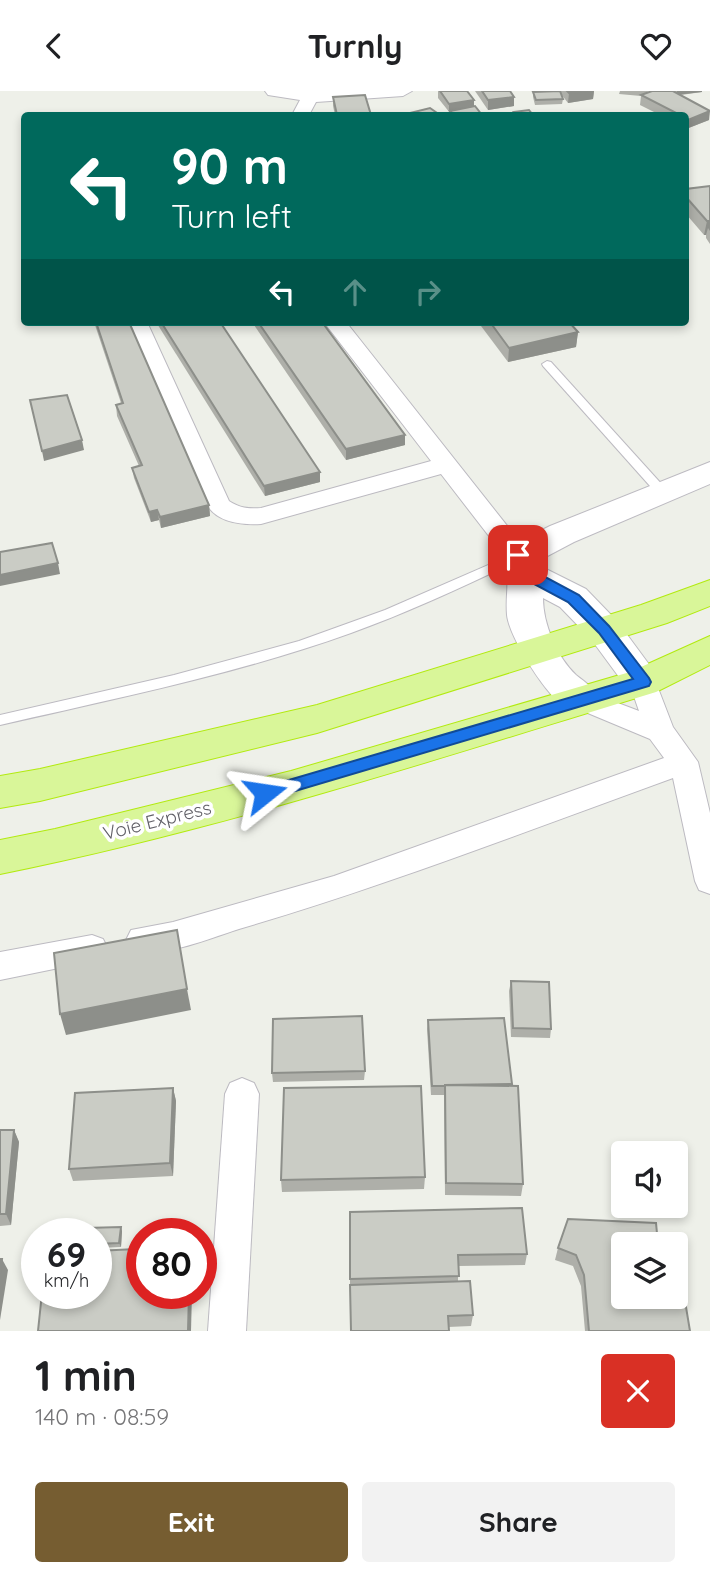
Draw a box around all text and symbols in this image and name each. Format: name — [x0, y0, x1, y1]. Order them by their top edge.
text: Turnly — [308, 26, 402, 66]
icon: back — [35, 27, 73, 65]
icon: heart — [637, 27, 675, 65]
text: 90 m — [171, 135, 288, 196]
icon: left — [56, 140, 147, 231]
text: Turn left — [171, 196, 292, 236]
icon: left — [263, 273, 301, 311]
icon: ahead — [336, 273, 374, 311]
icon: right — [409, 273, 447, 311]
pin — [488, 525, 548, 585]
icon: arrive — [499, 536, 537, 574]
position arrow — [228, 756, 302, 830]
street label: Voie Express — [100, 795, 214, 845]
map controls — [611, 1141, 688, 1309]
button: sound — [611, 1141, 688, 1218]
speed limit sign: 80 — [126, 1218, 217, 1309]
text: 69 — [47, 1232, 86, 1276]
button: layers — [611, 1232, 688, 1309]
text: km/h — [44, 1269, 89, 1292]
text: 1 min — [35, 1349, 137, 1402]
button: close — [601, 1354, 675, 1428]
text: 140 m · 08:59 — [35, 1402, 169, 1431]
button: Exit — [35, 1482, 348, 1562]
button: Share — [362, 1482, 675, 1562]

